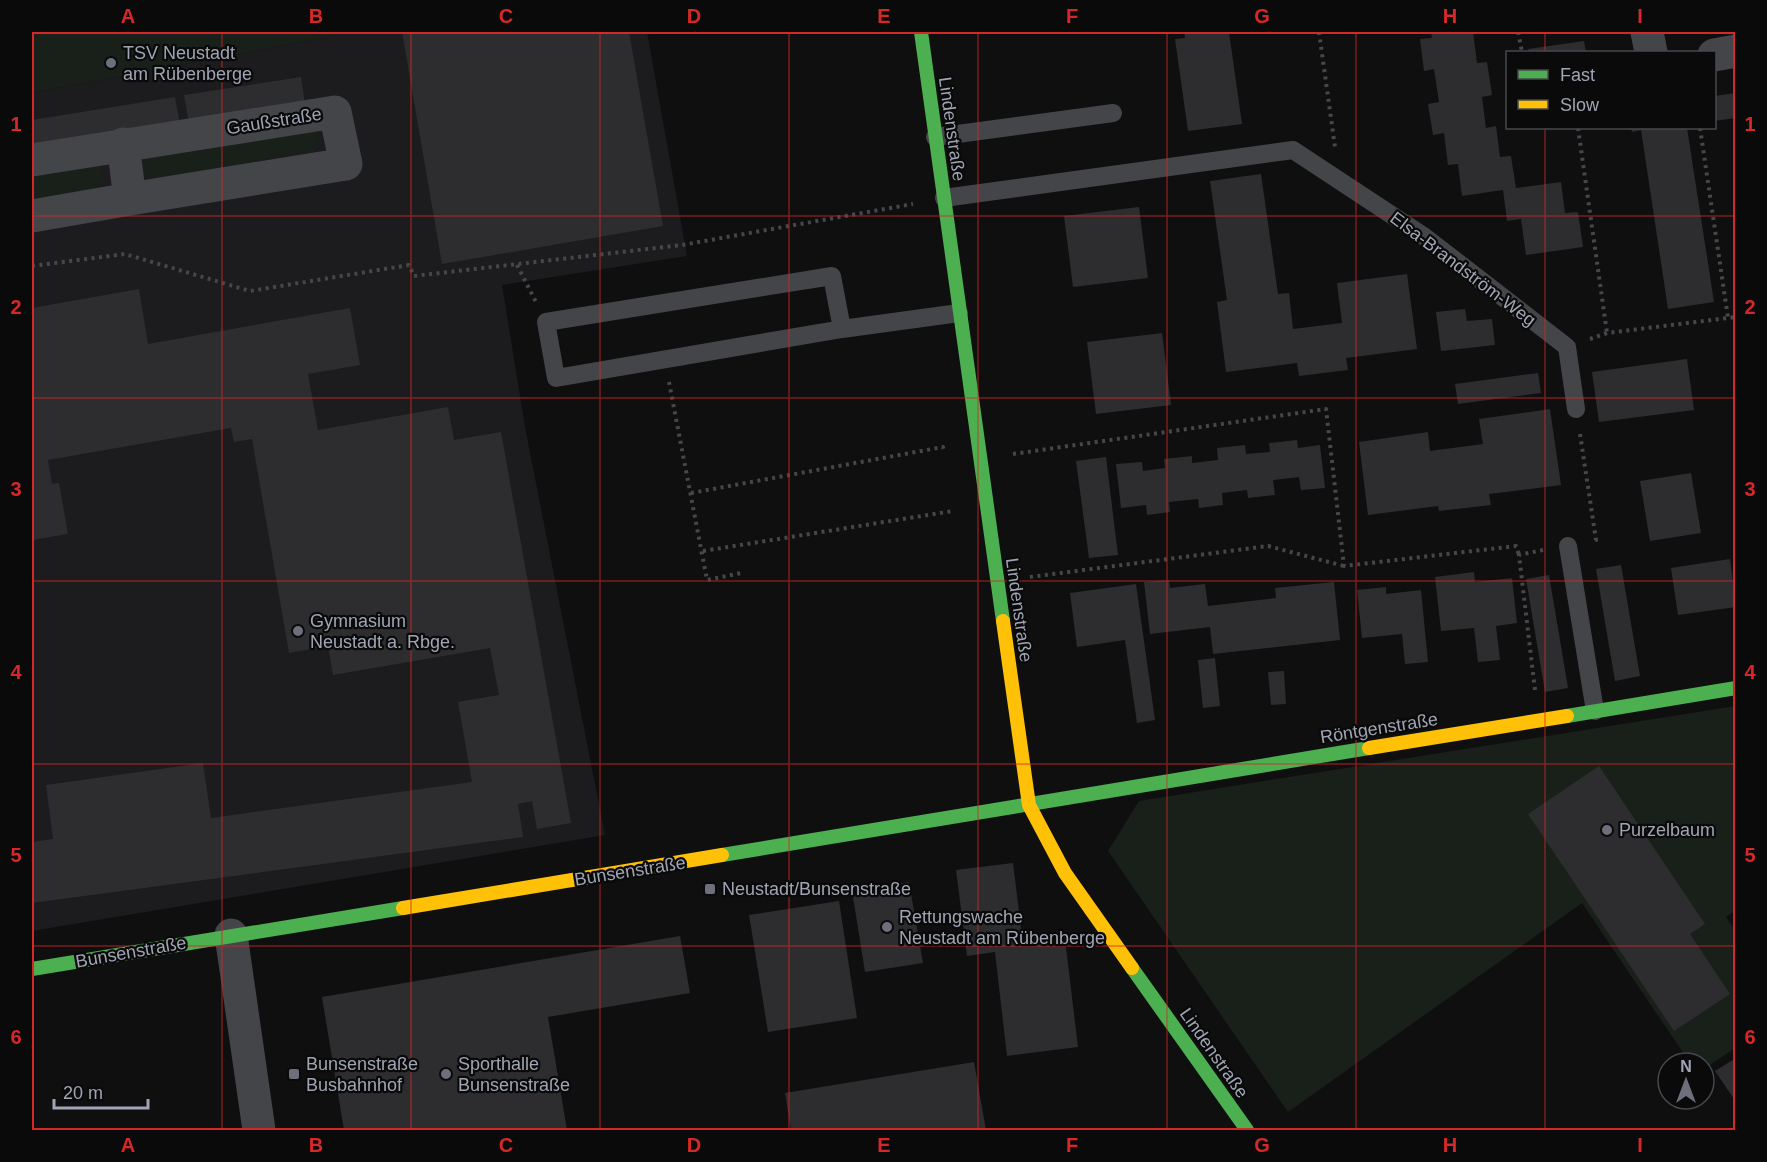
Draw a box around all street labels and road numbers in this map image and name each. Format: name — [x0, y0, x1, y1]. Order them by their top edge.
street label: Lindenstraße — [935, 76, 969, 182]
street label: Gaußstraße — [225, 104, 323, 138]
street label: Elsa-Brandström-Weg — [1386, 208, 1540, 330]
street label: Lindenstraße — [1002, 557, 1036, 663]
street label: Röntgenstraße — [1319, 709, 1439, 747]
street label: Bunsenstraße — [573, 852, 687, 890]
street label: Bunsenstraße — [74, 932, 188, 972]
street label: Lindenstraße — [1176, 1004, 1252, 1102]

